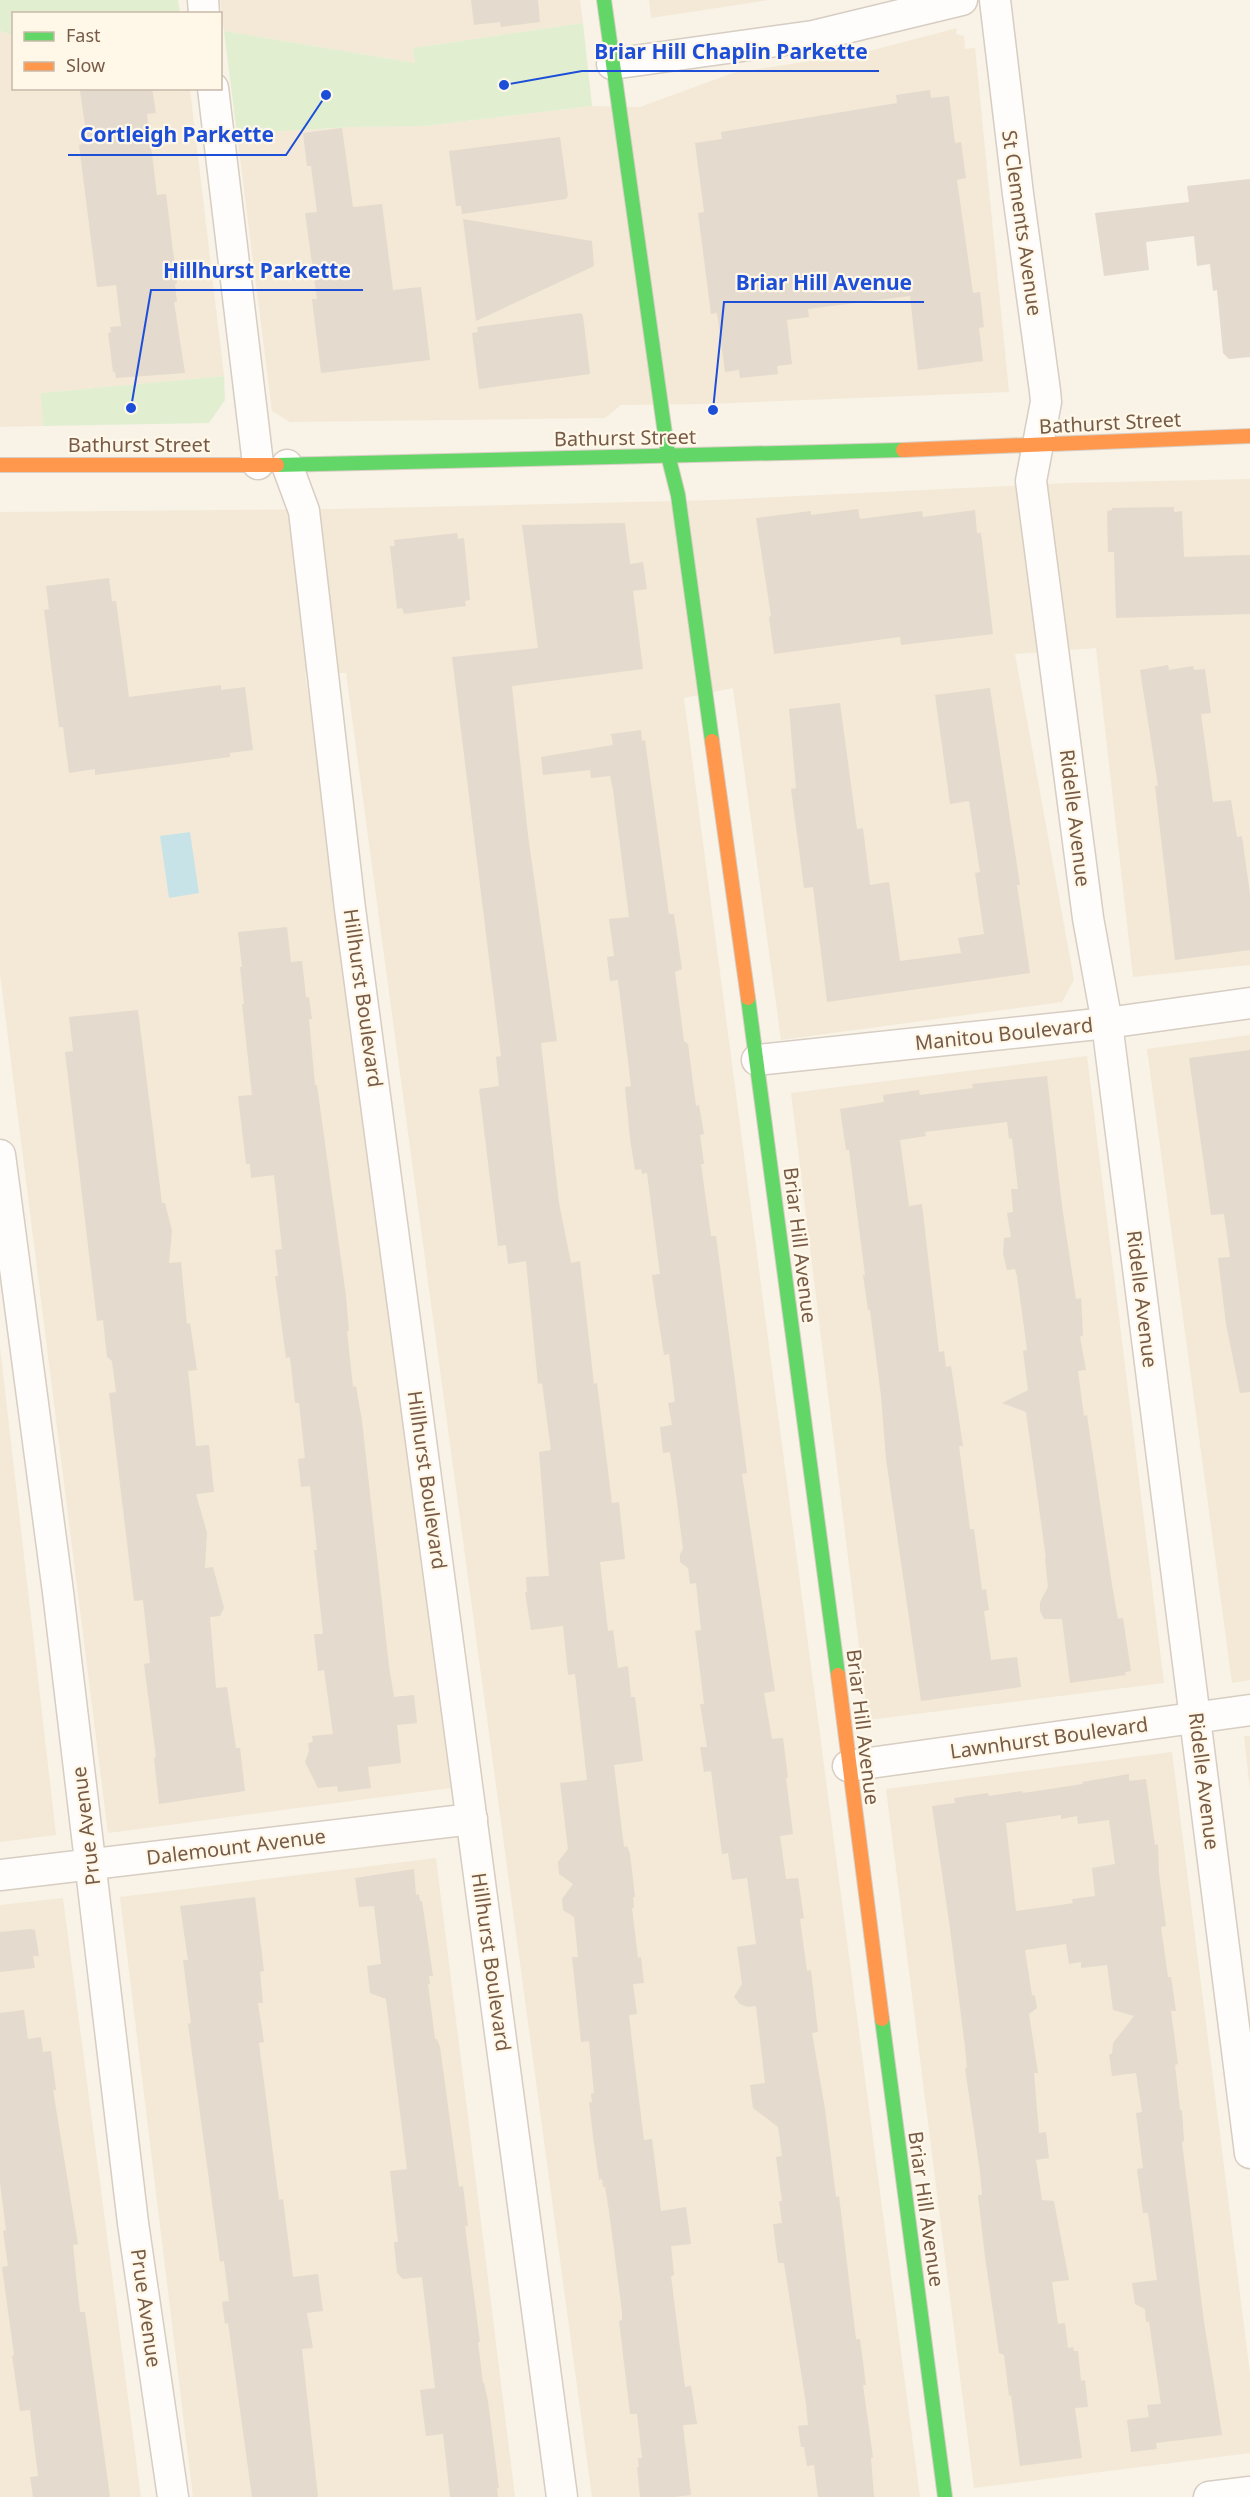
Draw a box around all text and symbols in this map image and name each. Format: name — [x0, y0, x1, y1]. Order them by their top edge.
legend — [12, 12, 222, 90]
text: Fast — [66, 23, 101, 47]
callout: Briar Hill Chaplin Parkette — [582, 32, 879, 71]
text: Briar Hill Chaplin Parkette — [594, 37, 868, 65]
text: Slow — [66, 53, 105, 77]
callout: Cortleigh Parkette — [68, 116, 286, 155]
text: Cortleigh Parkette — [80, 120, 274, 148]
street label: St Clements Avenue — [996, 128, 1049, 317]
callout: Hillhurst Parkette — [151, 251, 363, 290]
text: Hillhurst Parkette — [163, 256, 351, 284]
callout: Briar Hill Avenue — [724, 263, 924, 302]
text: Briar Hill Avenue — [736, 268, 912, 296]
street label: Bathurst Street — [1038, 405, 1182, 440]
street label: Bathurst Street — [554, 423, 696, 452]
street label: Bathurst Street — [68, 431, 210, 458]
street label: Ridelle Avenue — [1054, 748, 1097, 888]
street label: Hillhurst Boulevard — [338, 907, 389, 1089]
street label: Manitou Boulevard — [914, 1011, 1094, 1056]
street label: Briar Hill Avenue — [778, 1165, 823, 1324]
street label: Ridelle Avenue — [1121, 1229, 1164, 1369]
street label: Hillhurst Boulevard — [402, 1389, 453, 1571]
street label: Briar Hill Avenue — [841, 1647, 886, 1806]
street label: Lawnhurst Boulevard — [948, 1710, 1150, 1765]
street label: Ridelle Avenue — [1183, 1711, 1226, 1851]
street label: Prue Avenue — [65, 1765, 106, 1887]
street label: Dalemount Avenue — [145, 1822, 327, 1871]
street label: Hillhurst Boulevard — [466, 1871, 517, 2053]
street label: Briar Hill Avenue — [902, 2129, 951, 2288]
street label: Prue Avenue — [125, 2247, 168, 2369]

